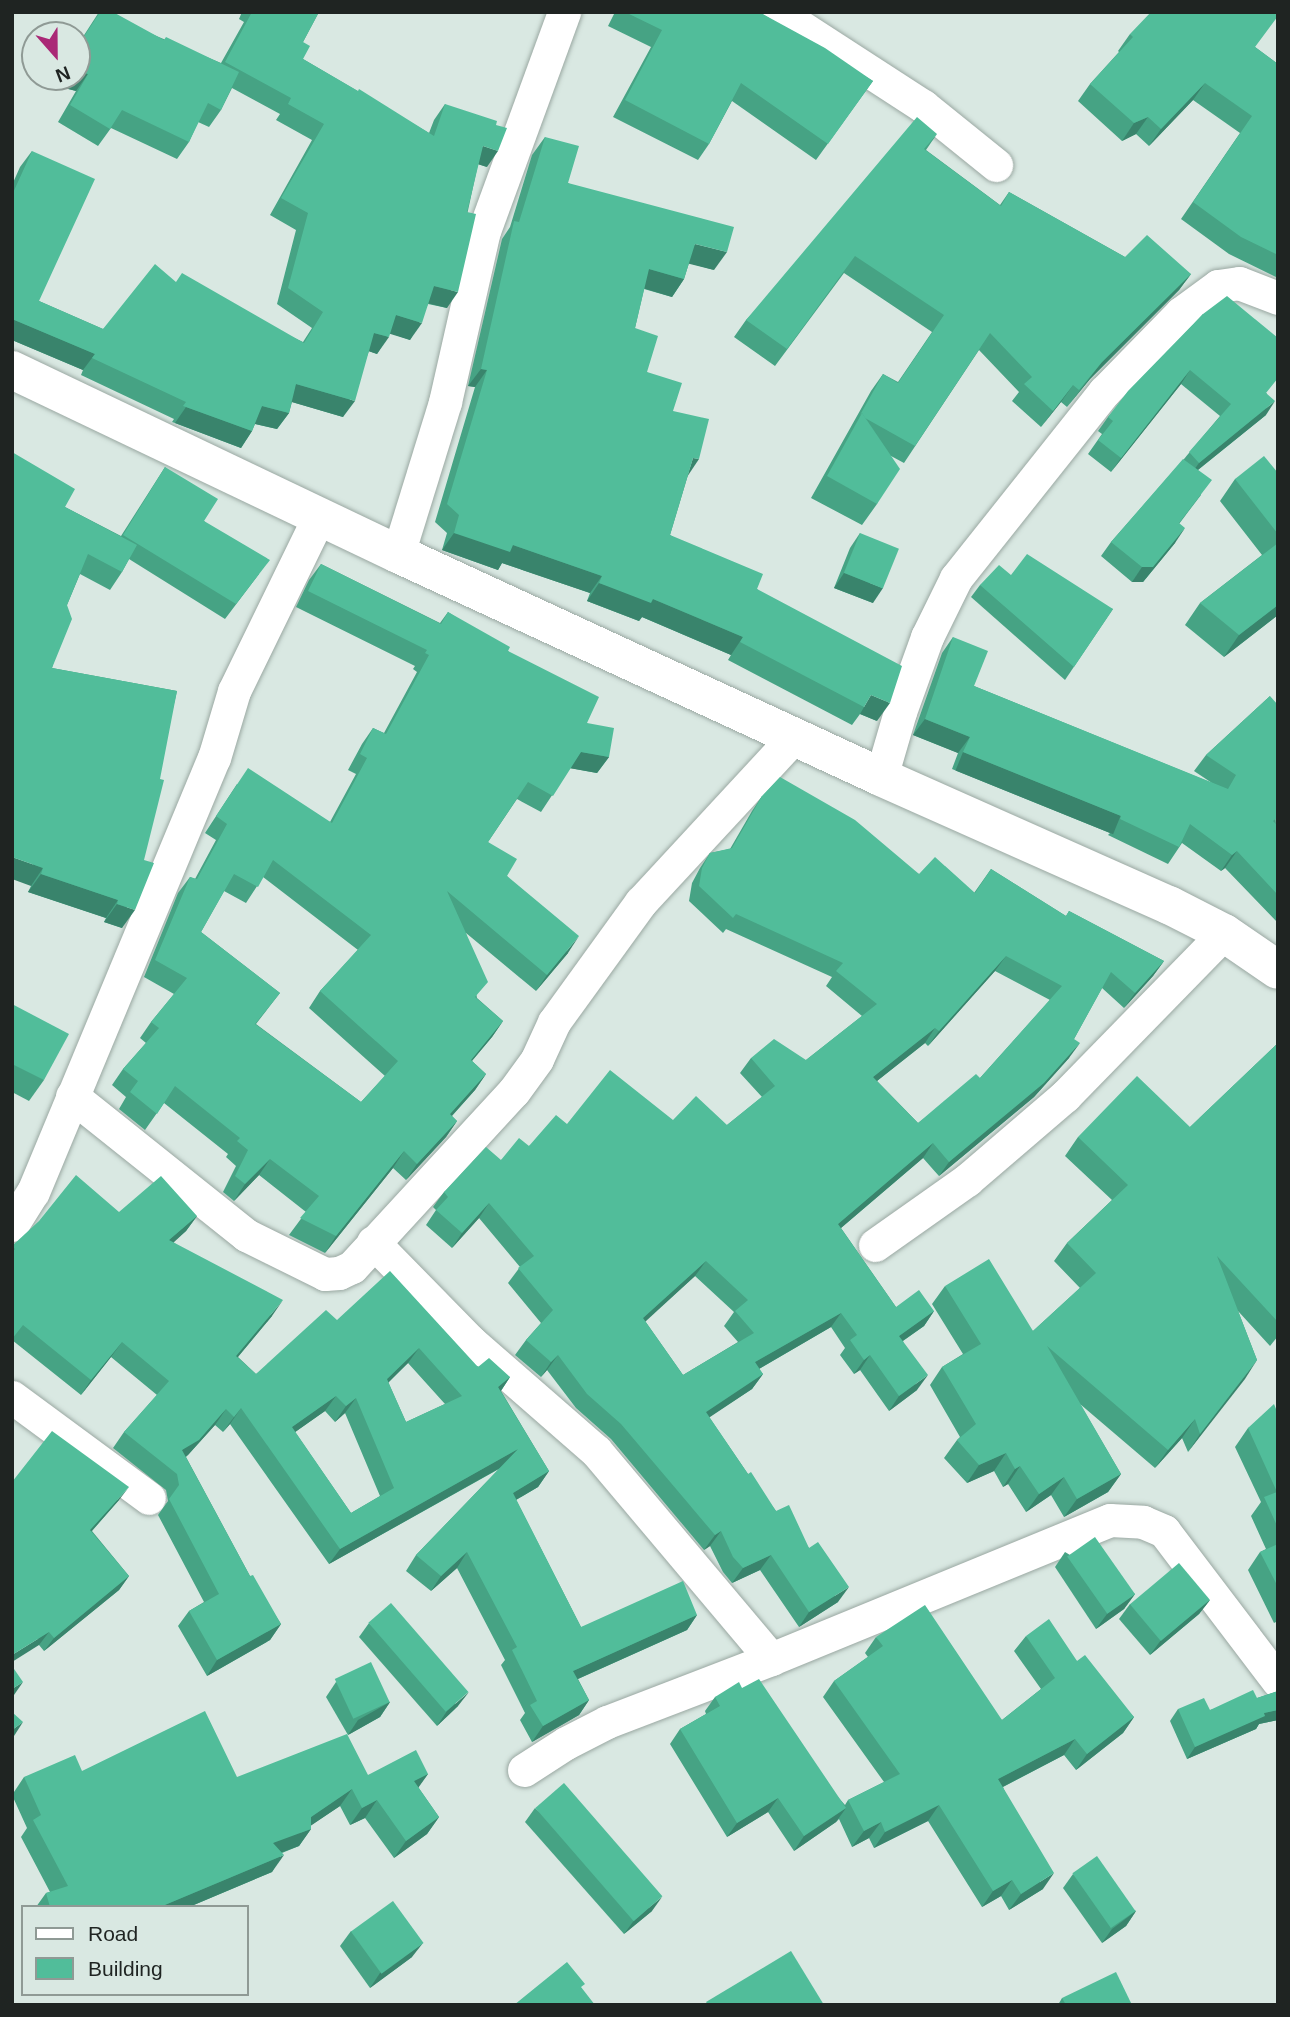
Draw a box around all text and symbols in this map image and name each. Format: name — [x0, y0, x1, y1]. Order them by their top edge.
north arrow — [21, 21, 91, 91]
text: N — [53, 62, 73, 86]
legend — [21, 1905, 248, 1996]
text: Road — [88, 1922, 138, 1945]
text: Building — [88, 1957, 163, 1980]

